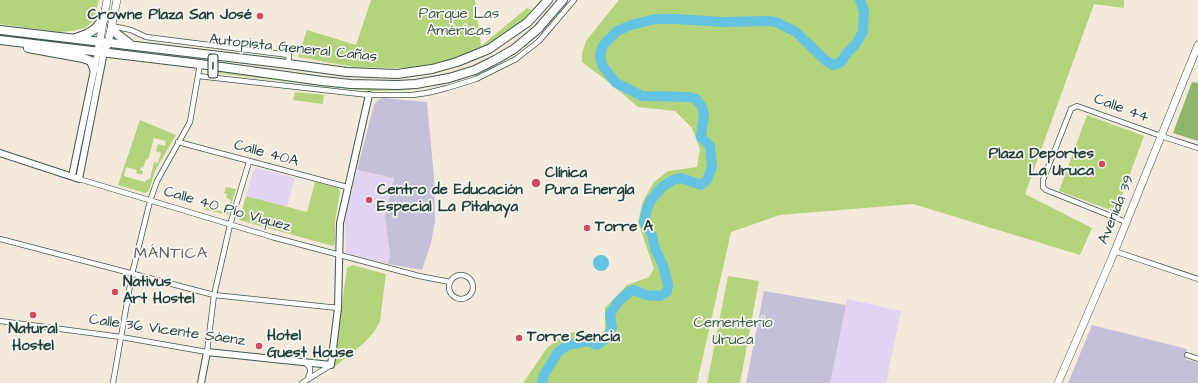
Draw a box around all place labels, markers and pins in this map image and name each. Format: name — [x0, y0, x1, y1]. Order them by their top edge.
place label: Crowne Plaza San José — [87, 7, 252, 25]
marker: Crowne Plaza San José — [255, 11, 265, 21]
place label: Plaza Deportes La Uruca — [989, 146, 1094, 181]
marker: Plaza Deportes La Uruca — [1097, 159, 1107, 169]
place label: Clínica Pura Energía — [545, 165, 635, 200]
marker: Clínica Pura Energía — [530, 177, 542, 189]
place label: Centro de Educación Especial La Pitahaya — [377, 182, 523, 217]
marker: Centro de Educación Especial La Pitahaya — [364, 195, 374, 205]
place label: Torre A — [595, 219, 653, 237]
marker: Torre A — [582, 223, 592, 233]
place label: Nativus Art Hostel — [123, 274, 195, 309]
marker: Nativus Art Hostel — [110, 287, 120, 297]
marker: Natural Hostel — [28, 310, 38, 320]
place label: Natural Hostel — [9, 321, 57, 356]
place label: Hotel Guest House — [267, 328, 353, 363]
place label: Torre Sencia — [527, 329, 620, 347]
marker: Torre Sencia — [514, 333, 524, 343]
marker: Hotel Guest House — [254, 341, 264, 351]

